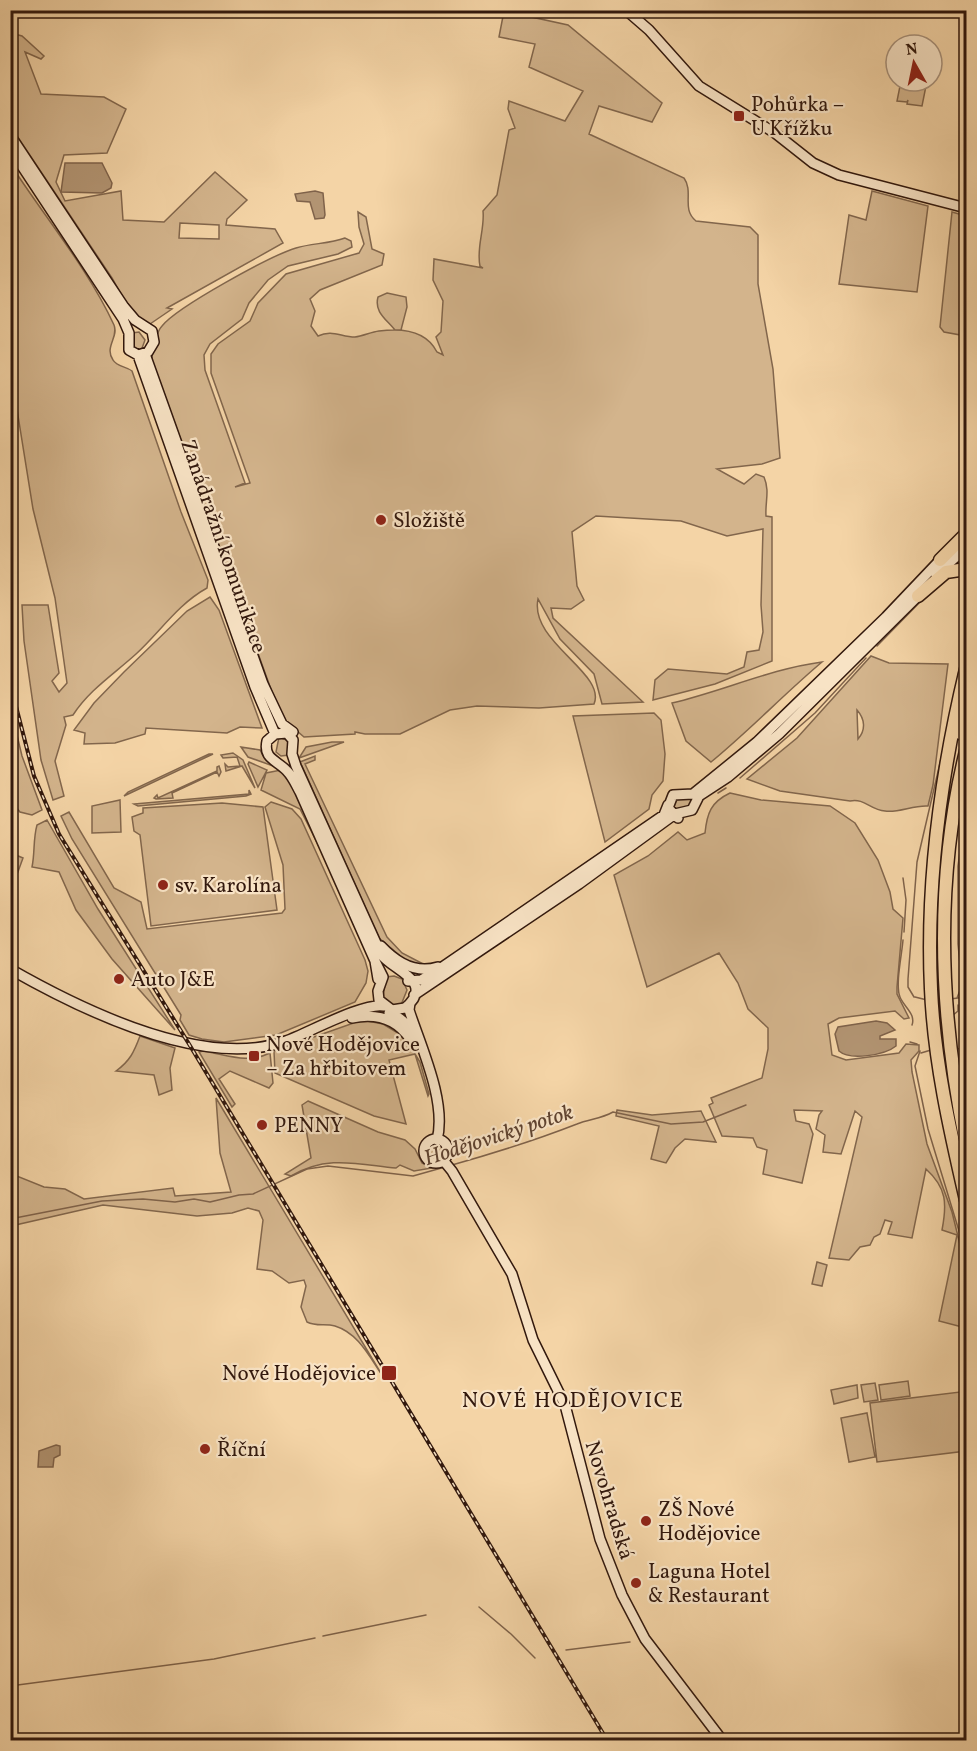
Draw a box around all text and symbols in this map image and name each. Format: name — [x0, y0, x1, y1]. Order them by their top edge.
north arrow — [884, 33, 944, 93]
text: N — [905, 38, 920, 62]
place label: Pohůrka – U Křížku — [751, 91, 844, 144]
marker: Pohůrka – U Křížku — [732, 109, 746, 123]
street label: Zanádražní komunikace — [172, 436, 273, 657]
place label: Složiště — [393, 507, 465, 536]
marker: Složiště — [374, 513, 388, 527]
place label: sv. Karolína — [175, 872, 282, 901]
marker: sv. Karolína — [156, 878, 170, 892]
place label: Auto J&E — [131, 966, 215, 995]
marker: Auto J&E — [112, 972, 126, 986]
place label: Nové Hodějovice – Za hřbitovem — [266, 1031, 420, 1084]
marker: Nové Hodějovice – Za hřbitovem — [247, 1049, 261, 1063]
water label: Hodějovický potok — [420, 1098, 577, 1175]
place label: PENNY — [274, 1112, 343, 1141]
marker: PENNY — [255, 1118, 269, 1132]
place label: Nové Hodějovice — [222, 1360, 376, 1389]
marker: Nové Hodějovice — [380, 1364, 398, 1382]
district label: NOVÉ HODĚJOVICE — [462, 1386, 684, 1417]
place label: Říční — [217, 1436, 267, 1465]
street label: Novohradská — [577, 1437, 640, 1563]
marker: Říční — [198, 1442, 212, 1456]
place label: ZŠ Nové Hodějovice — [658, 1496, 760, 1549]
marker: ZŠ Nové Hodějovice — [639, 1514, 653, 1528]
place label: Laguna Hotel & Restaurant — [648, 1558, 770, 1611]
marker: Laguna Hotel & Restaurant — [629, 1576, 643, 1590]

